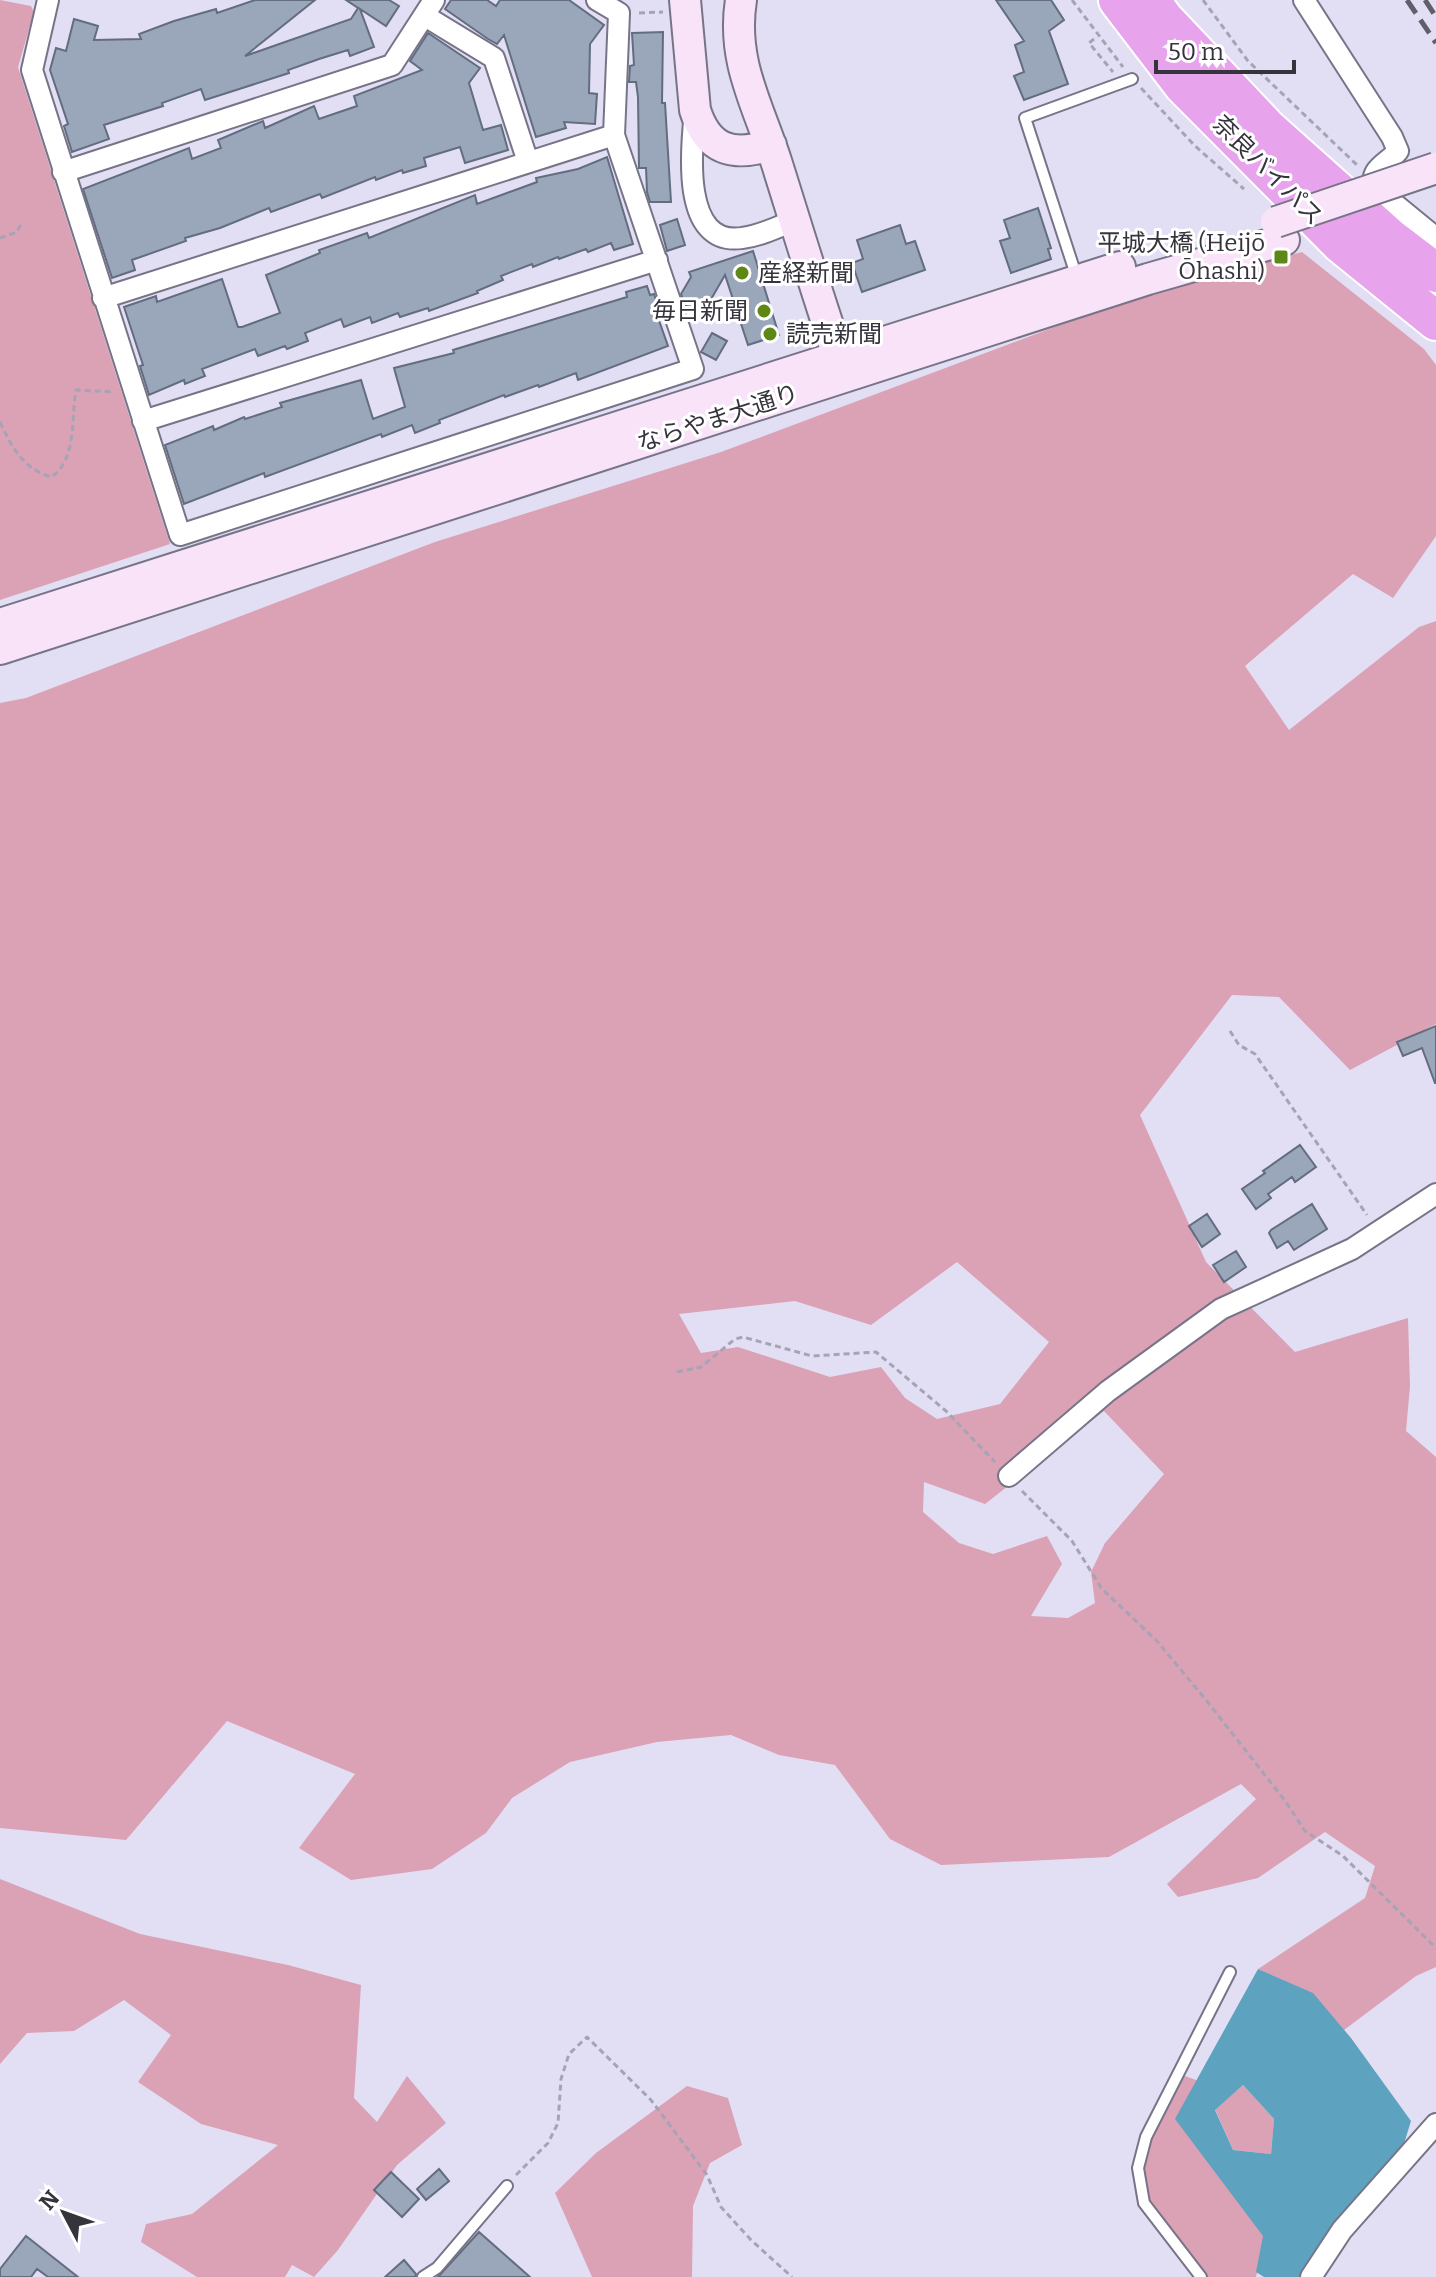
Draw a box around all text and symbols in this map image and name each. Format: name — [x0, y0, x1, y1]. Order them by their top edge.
scale bar — [1156, 24, 1294, 74]
text: 50 m — [1168, 38, 1224, 66]
street label: 奈良バイパス — [1207, 109, 1329, 231]
place label: 平城大橋 (Heijō Ōhashi) — [1097, 229, 1265, 285]
marker: 平城大橋 (Heijō Ōhashi) — [1272, 248, 1290, 266]
place label: 産経新聞 — [758, 259, 854, 287]
marker: 産経新聞 — [733, 264, 751, 282]
place label: 毎日新聞 — [652, 297, 748, 325]
marker: 毎日新聞 — [755, 302, 773, 320]
place label: 読売新聞 — [786, 320, 882, 348]
marker: 読売新聞 — [761, 325, 779, 343]
street label: ならやま大通り — [634, 379, 802, 457]
north arrow — [24, 2173, 104, 2253]
text: N — [34, 2185, 65, 2215]

